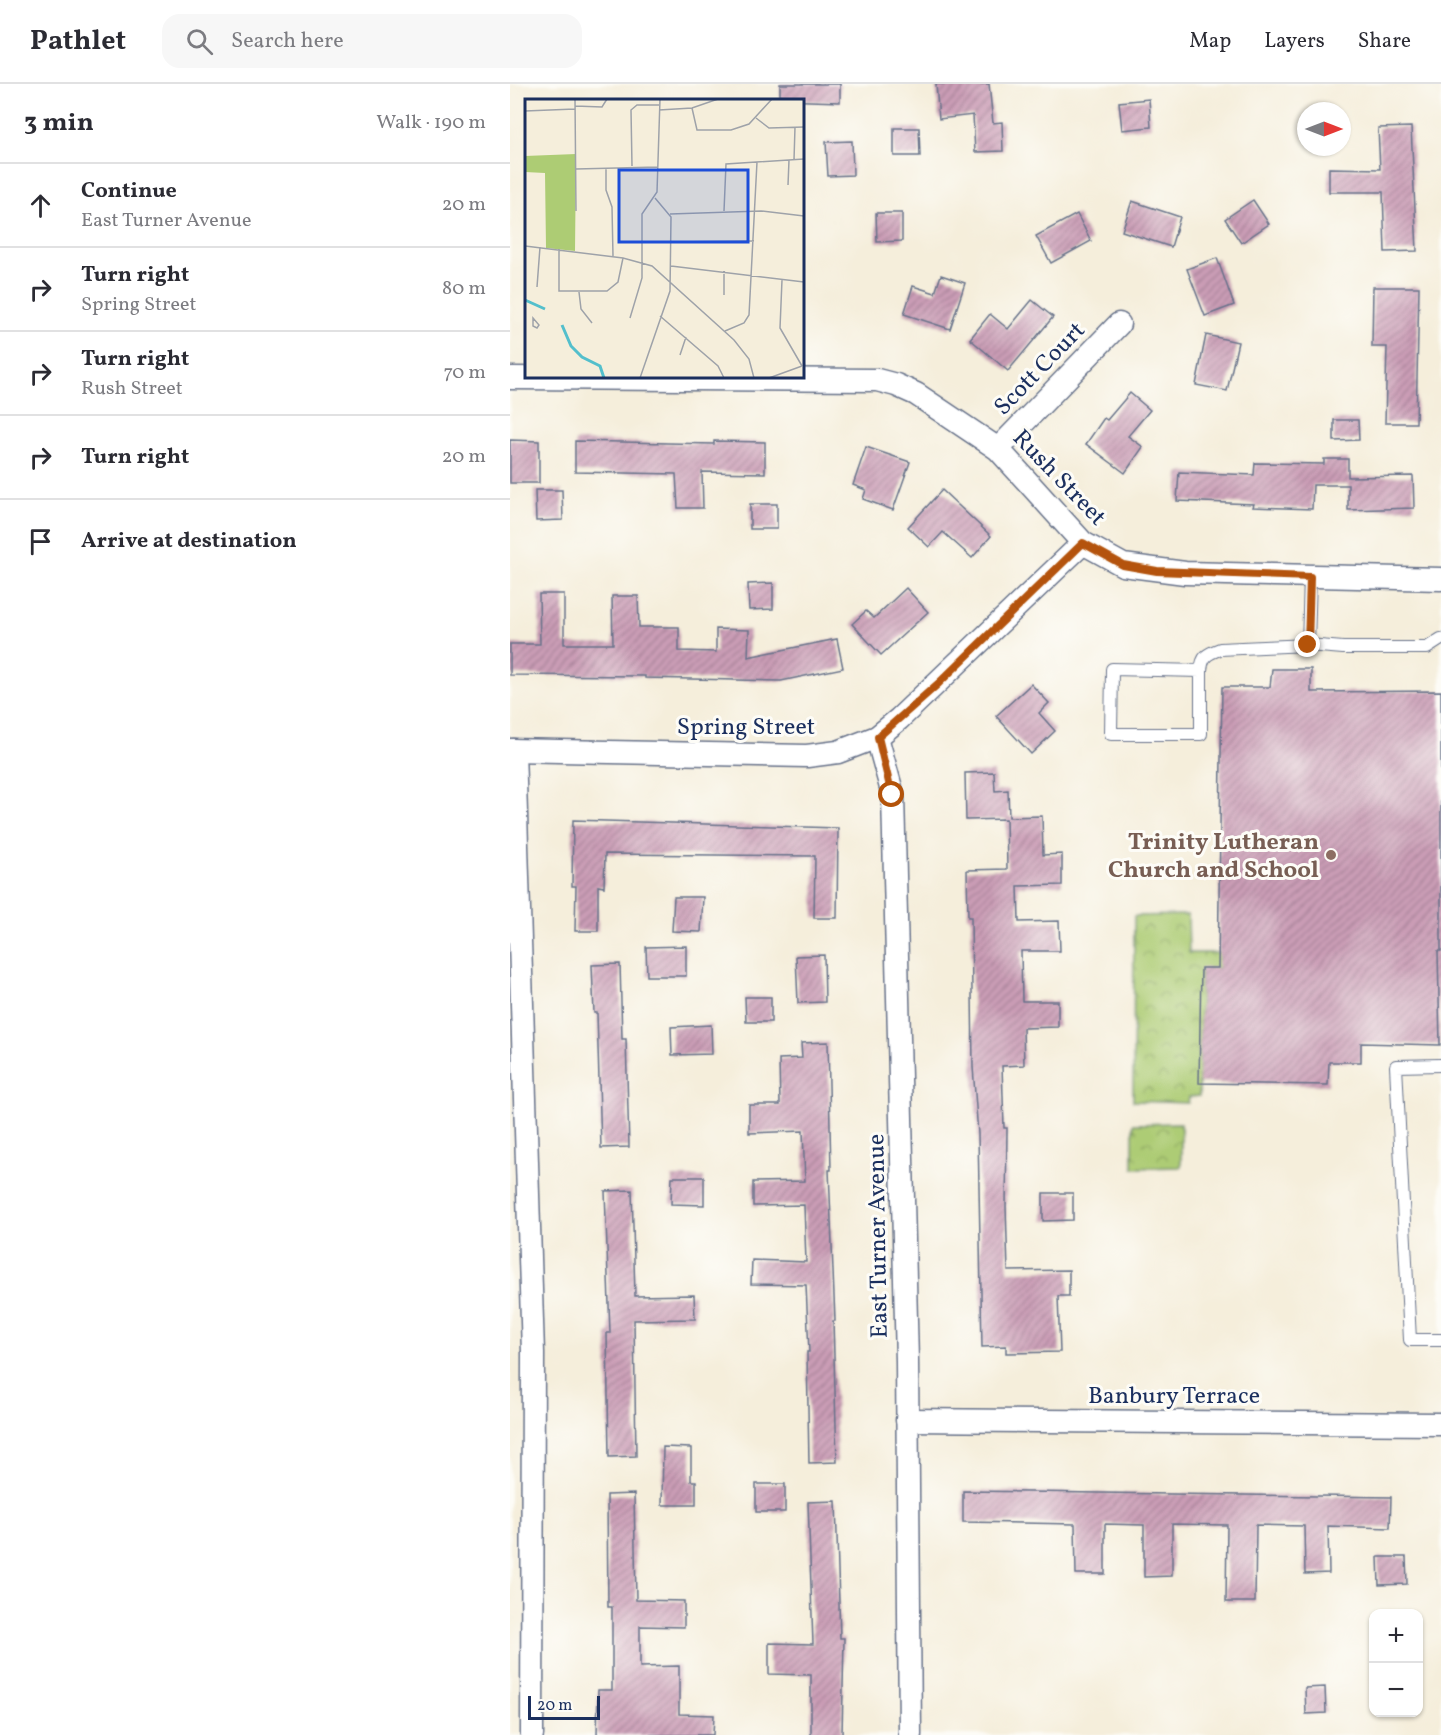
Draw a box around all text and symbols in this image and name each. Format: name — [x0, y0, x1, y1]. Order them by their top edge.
search box — [162, 14, 582, 68]
text: Pathlet — [30, 22, 126, 61]
icon: search — [183, 25, 216, 58]
text: Search here — [231, 26, 344, 57]
text: Map — [1189, 27, 1231, 56]
text: Layers — [1264, 27, 1325, 56]
text: Share — [1358, 27, 1411, 56]
inset map — [525, 99, 804, 378]
north arrow — [1297, 102, 1351, 156]
text: 3 min — [24, 105, 94, 141]
text: Walk · 190 m — [376, 109, 486, 137]
text: Continue — [81, 176, 177, 207]
icon: ahead — [24, 189, 57, 222]
text: 20 m — [442, 191, 486, 219]
text: East Turner Avenue — [81, 207, 252, 235]
text: Turn right — [81, 260, 189, 291]
icon: right — [24, 273, 57, 306]
text: 80 m — [442, 275, 486, 303]
text: Spring Street — [81, 291, 196, 319]
street label: Scott Court — [987, 315, 1094, 424]
text: Turn right — [81, 344, 189, 375]
icon: right — [24, 357, 57, 390]
text: 70 m — [443, 359, 486, 387]
text: Rush Street — [81, 375, 183, 403]
street label: Rush Street — [1004, 423, 1113, 534]
icon: right — [24, 441, 57, 474]
text: Turn right — [81, 442, 189, 473]
text: 20 m — [442, 443, 486, 471]
icon: arrive — [24, 525, 57, 558]
text: Arrive at destination — [81, 526, 297, 557]
route end — [1294, 631, 1320, 657]
street label: Spring Street — [677, 711, 815, 745]
route start — [878, 781, 904, 807]
place label: Trinity Lutheran Church and School — [1108, 826, 1319, 888]
marker: Trinity Lutheran Church and School — [1324, 848, 1338, 862]
street label: East Turner Avenue — [860, 1133, 898, 1339]
street label: Banbury Terrace — [1088, 1380, 1260, 1414]
map controls — [1369, 1609, 1423, 1717]
button: + — [1369, 1609, 1423, 1663]
button: − — [1369, 1663, 1423, 1717]
scale bar — [528, 1693, 600, 1720]
text: 20 m — [537, 1695, 572, 1717]

